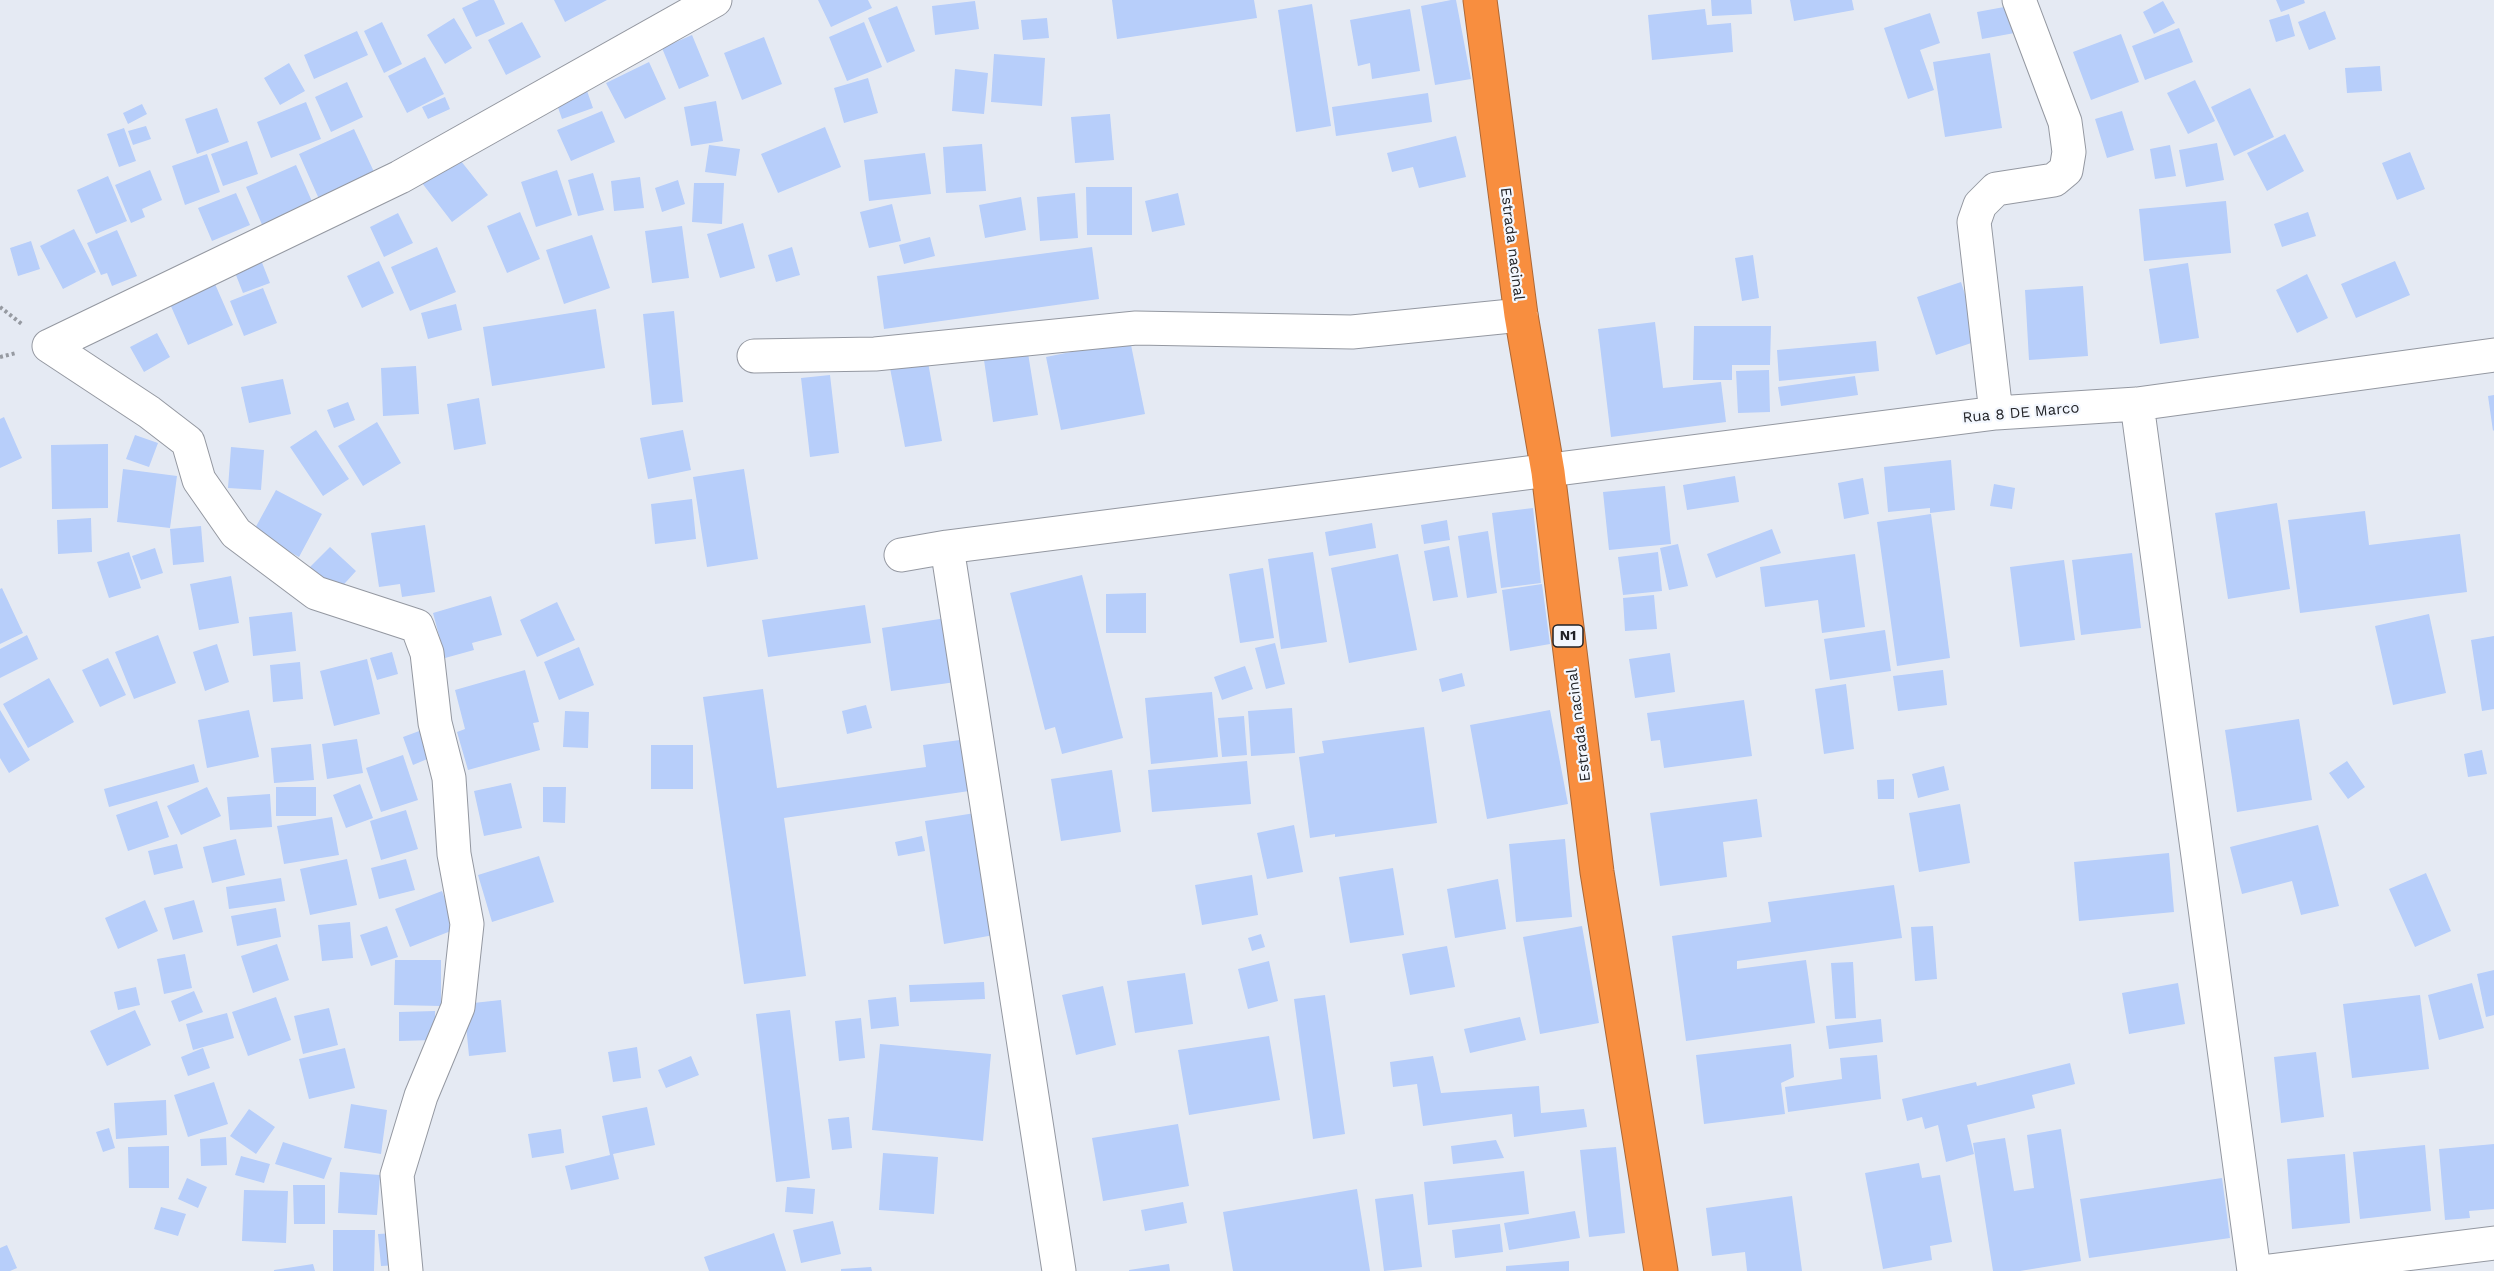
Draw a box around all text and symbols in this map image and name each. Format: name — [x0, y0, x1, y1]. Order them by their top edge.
street label: Estrada nacinal — [1496, 186, 1528, 302]
street label: Rua 8 DE Marco — [1962, 399, 2080, 427]
road number: N1 — [1553, 625, 1583, 647]
street label: Estrada nacinal — [1563, 667, 1595, 783]

